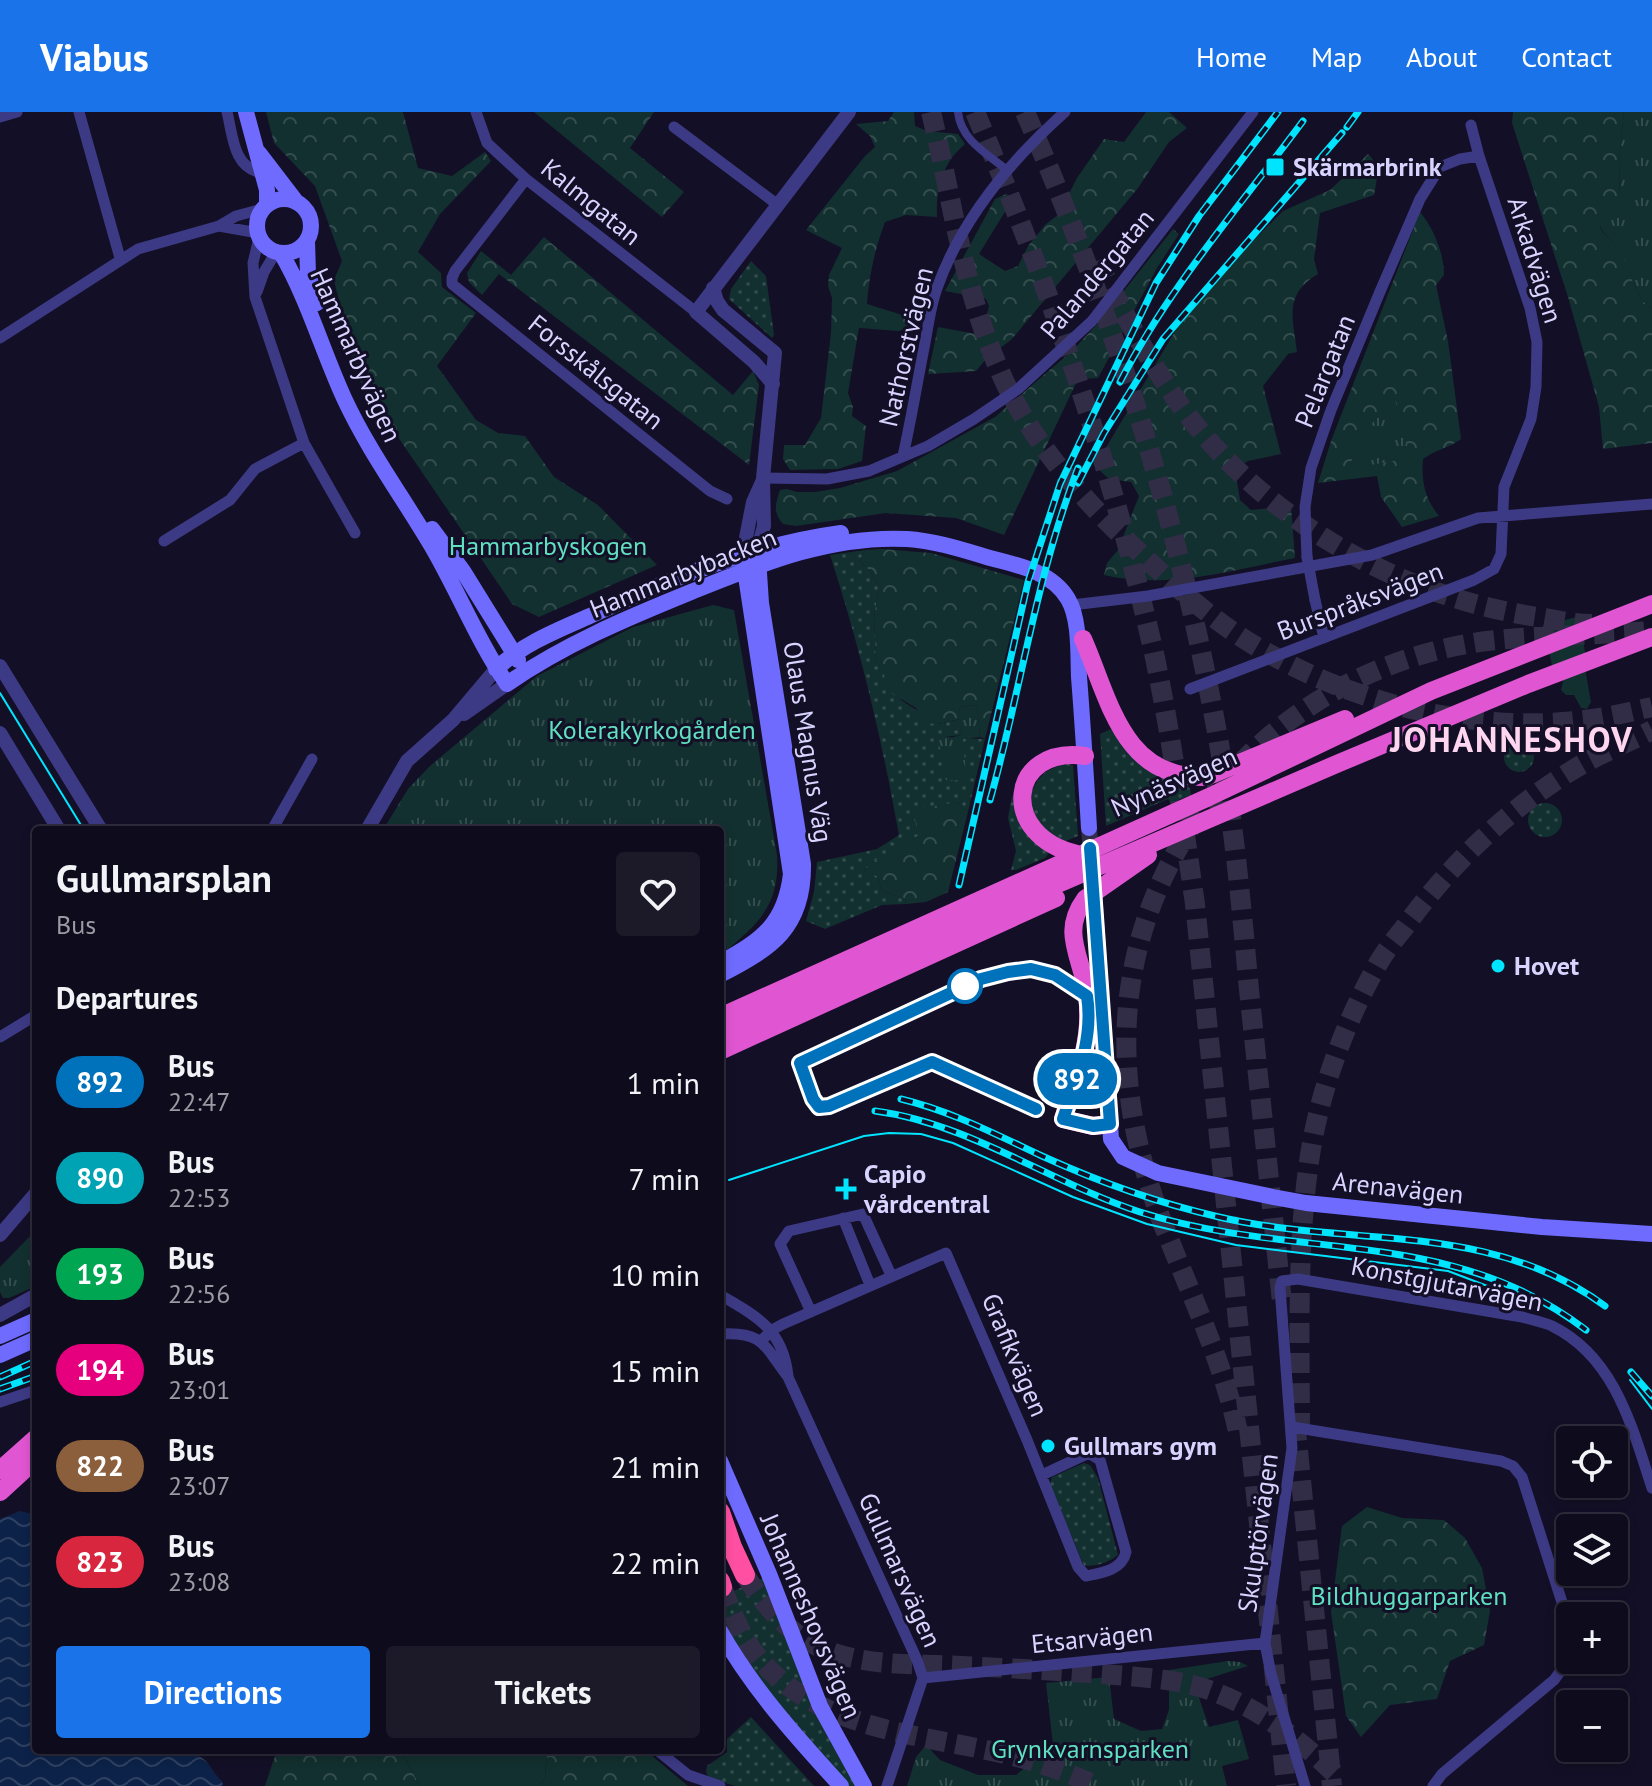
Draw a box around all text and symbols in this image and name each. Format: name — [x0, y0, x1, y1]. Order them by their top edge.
text: Viabus — [40, 32, 149, 81]
text: Home — [1196, 38, 1267, 75]
text: Map — [1311, 38, 1362, 75]
text: About — [1406, 38, 1477, 75]
text: Contact — [1521, 38, 1612, 75]
place label: Skärmarbrink — [1293, 150, 1442, 183]
street label: Kalmgatan — [534, 151, 648, 252]
marker: Skärmarbrink — [1264, 156, 1286, 178]
street label: Arkadvägen — [1501, 193, 1570, 327]
street label: Palandergatan — [1033, 202, 1161, 346]
street label: Hammarbyvägen — [303, 263, 410, 447]
street label: Nathorstvägen — [871, 264, 940, 430]
street label: Forsskålsgatan — [522, 307, 671, 436]
street label: Pelargatan — [1287, 309, 1362, 432]
street label: Hammarbybacken — [585, 520, 781, 625]
park label: Hammarbyskogen — [449, 529, 647, 562]
street label: Burspråksvägen — [1272, 554, 1447, 647]
street label: Olaus Magnus Väg — [776, 639, 841, 845]
park label: Kolerakyrkogården — [548, 713, 756, 746]
district label: JOHANNESHOV — [1389, 717, 1634, 761]
street label: Nynäsvägen — [1106, 739, 1242, 824]
button: heart — [616, 852, 700, 936]
text: Gullmarsplan — [56, 853, 272, 902]
text: Bus — [56, 908, 96, 941]
place label: Hovet — [1514, 949, 1579, 982]
marker: Hovet — [1489, 957, 1507, 975]
unlabelled marker — [948, 969, 982, 1003]
text: Departures — [56, 978, 198, 1017]
text: Bus — [168, 1046, 215, 1085]
line badge: 892 — [1031, 1053, 1123, 1105]
text: 892 — [1053, 1060, 1101, 1097]
text: 892 — [76, 1063, 124, 1100]
text: 1 min — [627, 1063, 700, 1102]
text: 22:47 — [168, 1085, 230, 1118]
text: Bus — [168, 1142, 215, 1181]
place label: Capio vårdcentral — [863, 1157, 990, 1220]
text: 890 — [76, 1159, 124, 1196]
text: 7 min — [628, 1159, 700, 1198]
street label: Arenavägen — [1331, 1164, 1465, 1211]
marker: Capio vårdcentral — [835, 1178, 857, 1200]
text: 22:53 — [168, 1181, 230, 1214]
text: Bus — [168, 1238, 215, 1277]
street label: Konstgjutarvägen — [1348, 1249, 1546, 1318]
text: 193 — [76, 1255, 124, 1292]
text: 10 min — [610, 1255, 700, 1294]
text: 22:56 — [168, 1277, 230, 1310]
street label: Grafikvägen — [975, 1288, 1056, 1421]
text: Bus — [168, 1334, 215, 1373]
text: 194 — [76, 1351, 124, 1388]
text: 15 min — [610, 1351, 700, 1390]
text: 23:01 — [168, 1373, 230, 1406]
map controls — [1556, 1426, 1628, 1762]
button: locate — [1556, 1426, 1628, 1498]
place label: Gullmars gym — [1064, 1429, 1217, 1462]
text: Bus — [168, 1430, 215, 1469]
marker: Gullmars gym — [1039, 1437, 1057, 1455]
text: 822 — [76, 1447, 124, 1484]
text: 21 min — [610, 1447, 700, 1486]
street label: Skulptörvägen — [1230, 1451, 1285, 1614]
text: 23:07 — [168, 1469, 230, 1502]
street label: Gullmarsvägen — [852, 1487, 949, 1652]
street label: Johanneshovsvägen — [753, 1507, 870, 1723]
button: layers — [1556, 1514, 1628, 1586]
text: Bus — [168, 1526, 215, 1565]
text: 823 — [76, 1543, 124, 1580]
text: 22 min — [610, 1543, 700, 1582]
text: 23:08 — [168, 1565, 230, 1598]
park label: Bildhuggarparken — [1310, 1579, 1508, 1612]
button: + — [1556, 1602, 1628, 1674]
street label: Etsarvägen — [1029, 1615, 1154, 1660]
button: Directions — [56, 1646, 370, 1738]
button: Tickets — [386, 1646, 700, 1738]
button: − — [1556, 1690, 1628, 1762]
park label: Grynkvarnsparken — [991, 1732, 1189, 1765]

